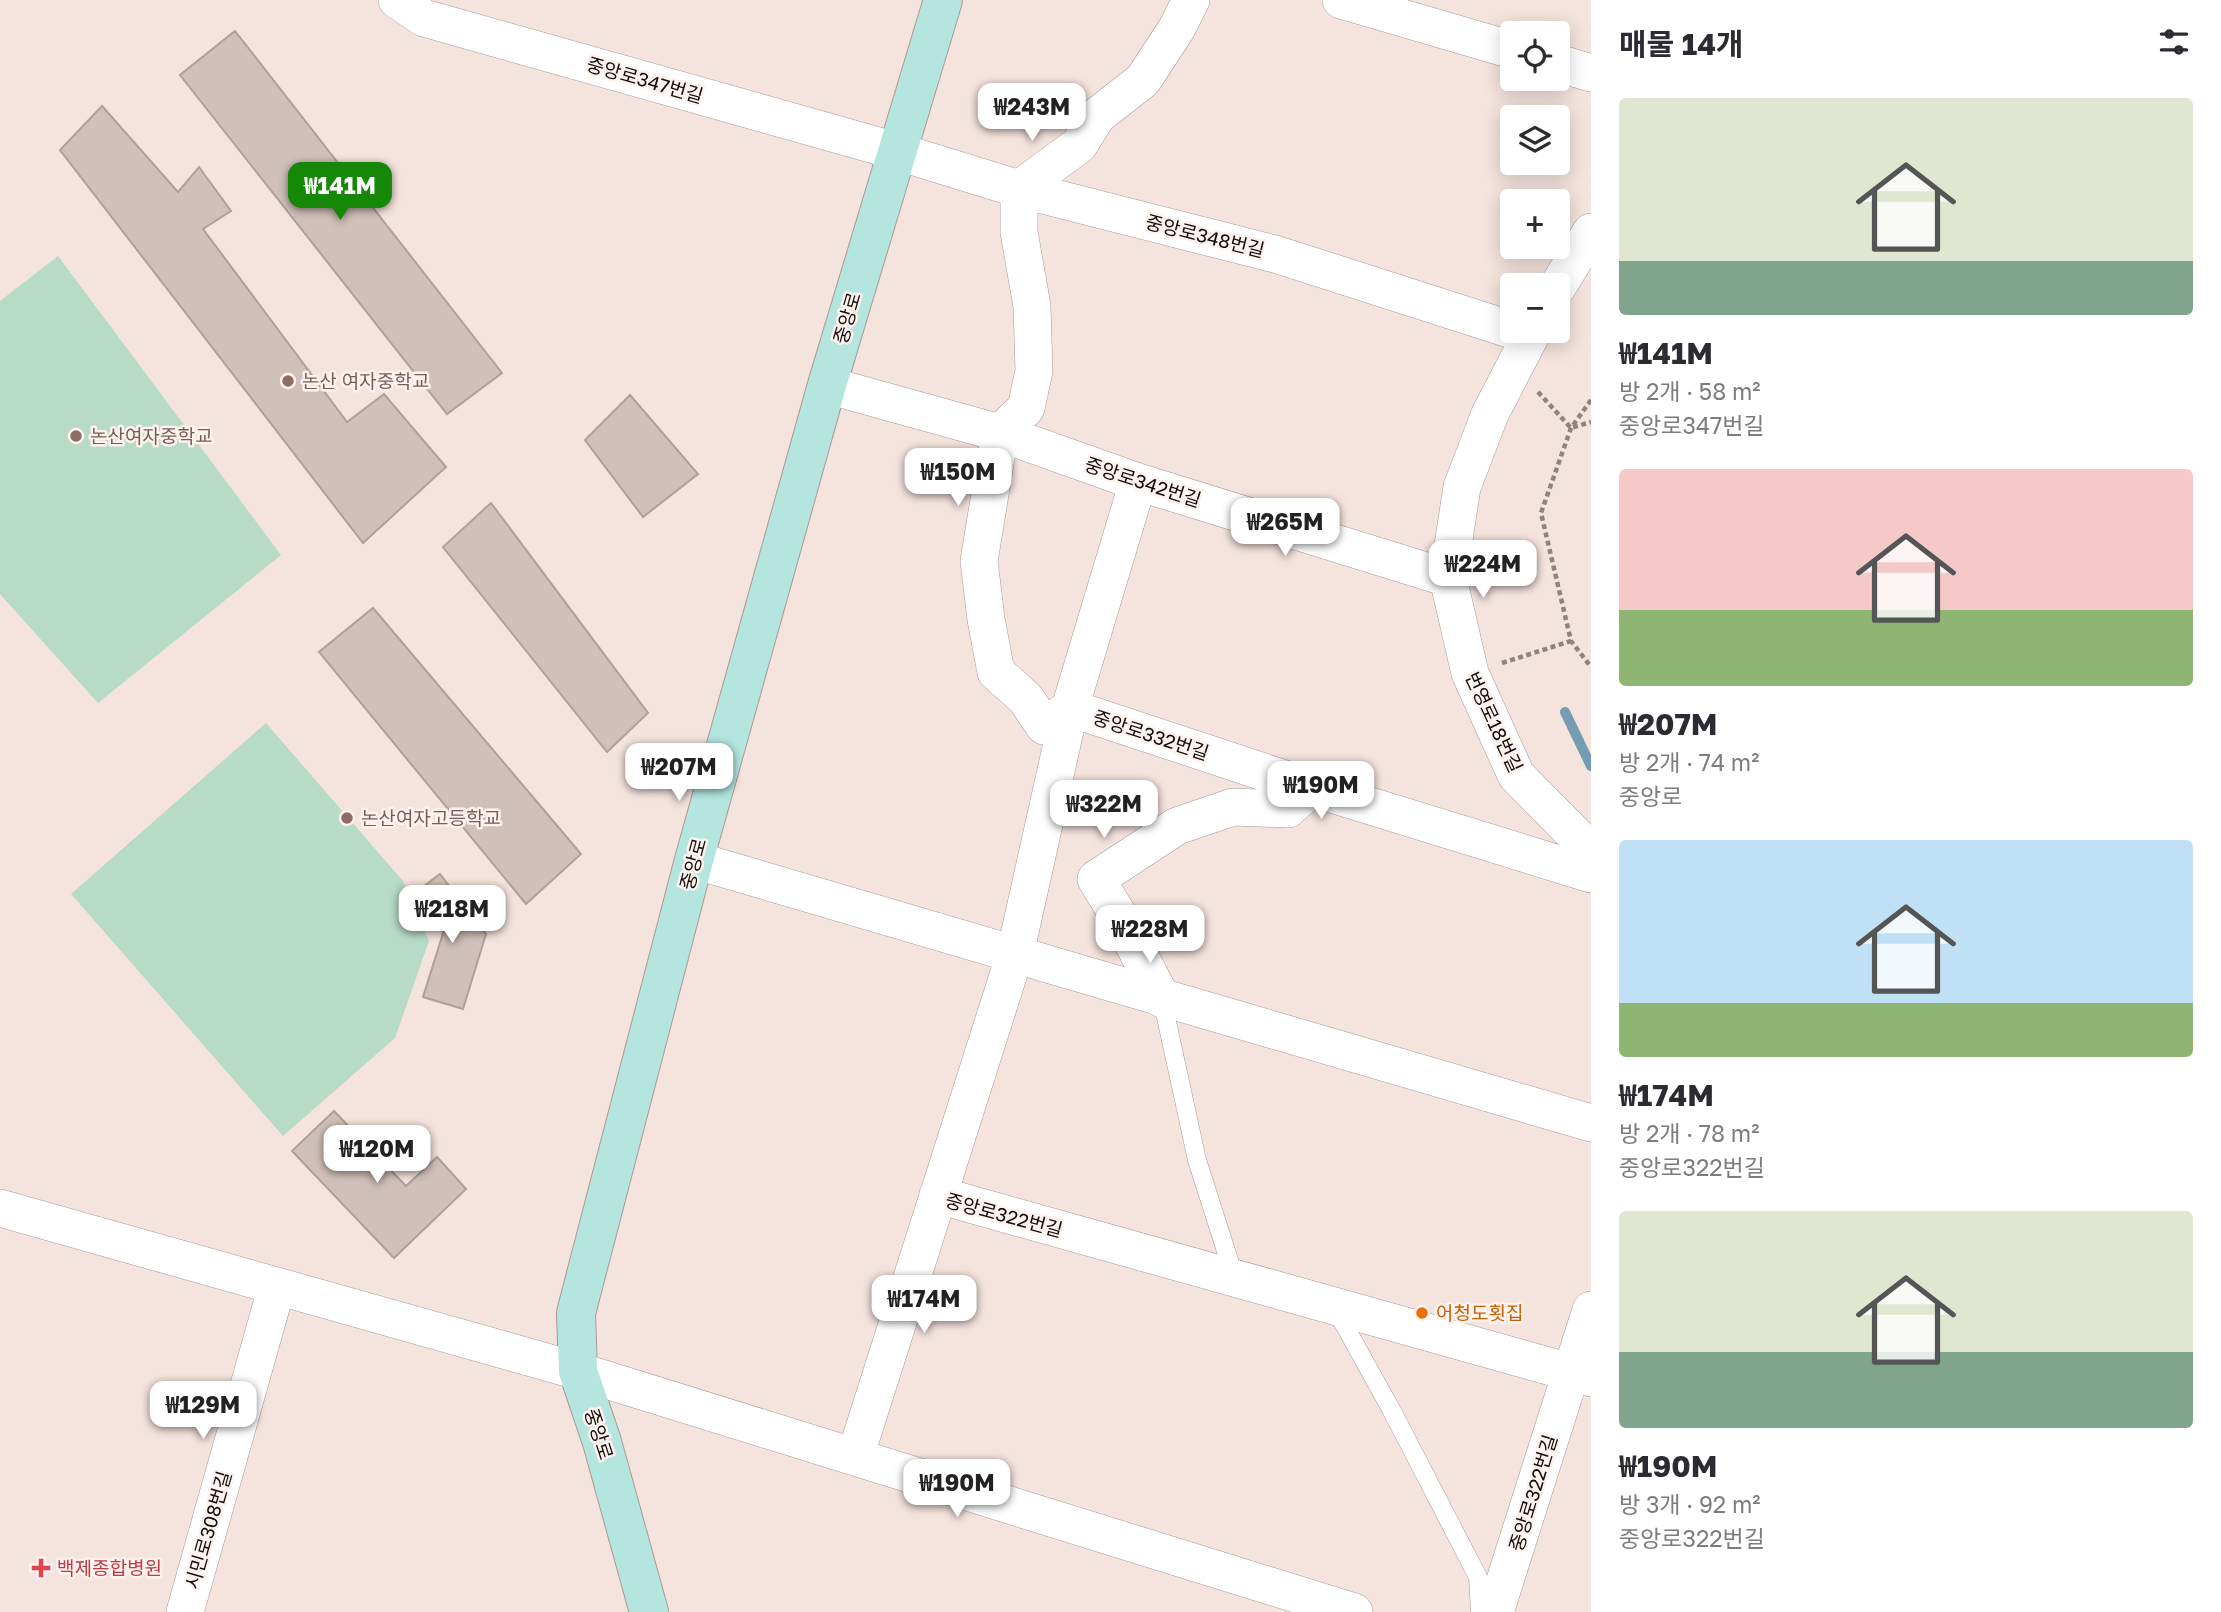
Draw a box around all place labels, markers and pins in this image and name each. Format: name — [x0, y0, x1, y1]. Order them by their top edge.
pin: ₩243M — [983, 83, 1081, 143]
pin: ₩141M — [291, 162, 389, 222]
place label: 논산 여자중학교 — [302, 369, 429, 392]
marker: 논산 여자중학교 — [280, 373, 296, 389]
place label: 논산여자중학교 — [90, 424, 212, 447]
marker: 논산여자중학교 — [68, 428, 84, 444]
pin: ₩150M — [909, 448, 1007, 508]
pin: ₩265M — [1236, 498, 1334, 558]
pin: ₩224M — [1434, 540, 1532, 600]
pin: ₩207M — [630, 744, 728, 803]
pin: ₩190M — [1272, 762, 1370, 821]
pin: ₩322M — [1055, 780, 1153, 840]
place label: 논산여자고등학교 — [361, 806, 501, 829]
marker: 논산여자고등학교 — [339, 810, 355, 826]
pin: ₩218M — [403, 886, 501, 945]
pin: ₩228M — [1101, 906, 1199, 965]
pin: ₩120M — [328, 1126, 426, 1185]
pin: ₩174M — [875, 1276, 973, 1335]
place label: 어청도횟집 — [1436, 1301, 1523, 1324]
marker: 어청도횟집 — [1414, 1305, 1430, 1321]
pin: ₩129M — [154, 1382, 252, 1441]
pin: ₩190M — [908, 1460, 1006, 1519]
place label: 백제종합병원 — [57, 1556, 162, 1579]
marker: 백제종합병원 — [31, 1558, 51, 1578]

